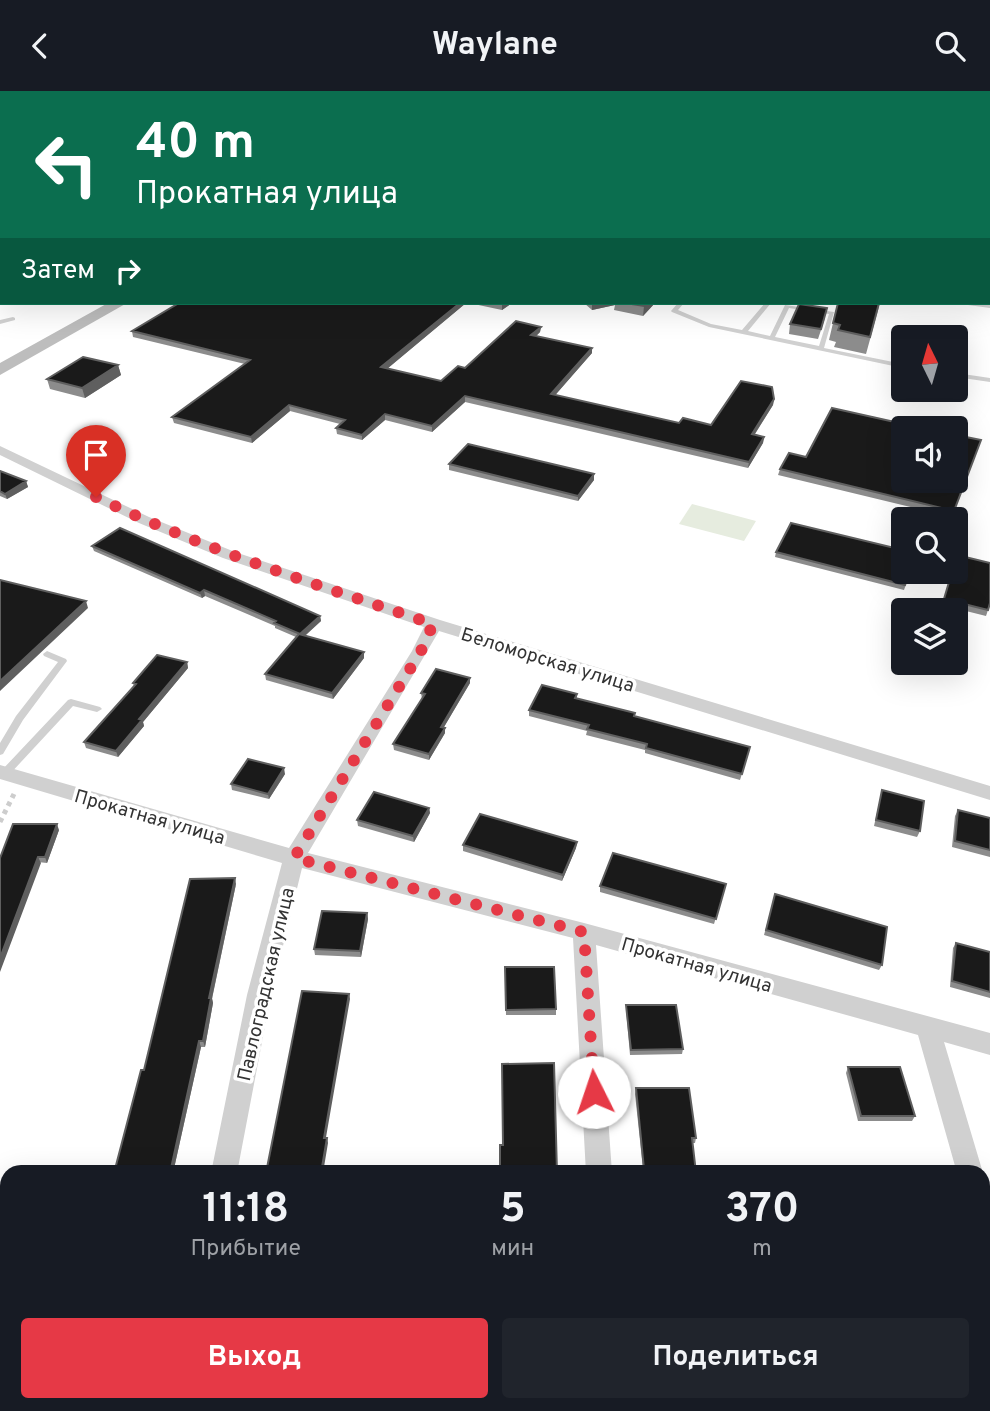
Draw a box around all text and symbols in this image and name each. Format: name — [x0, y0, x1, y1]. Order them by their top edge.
text: Waylane — [432, 26, 558, 66]
icon: back — [21, 27, 59, 65]
icon: search — [931, 27, 969, 65]
text: 40 m — [136, 114, 255, 176]
icon: left — [21, 119, 112, 210]
text: Прокатная улица — [136, 175, 398, 215]
icon: right — [109, 252, 147, 290]
text: Затем — [21, 255, 95, 288]
north arrow — [891, 325, 968, 403]
map controls — [891, 325, 968, 675]
button: sound — [891, 416, 968, 493]
pin — [66, 425, 126, 497]
icon: arrive — [77, 436, 115, 474]
button: search — [891, 507, 968, 584]
button: layers — [891, 598, 968, 675]
street label: Беломорская улица — [458, 623, 637, 699]
street label: Прокатная улица — [71, 785, 228, 851]
street label: Павлоградская улица — [233, 885, 301, 1084]
street label: Прокатная улица — [618, 933, 775, 999]
position arrow — [557, 1055, 631, 1129]
text: 11:18 — [202, 1184, 289, 1237]
text: 5 — [500, 1184, 526, 1237]
text: 370 — [725, 1184, 799, 1237]
text: Прибытие — [191, 1235, 301, 1264]
text: мин — [491, 1235, 534, 1264]
text: m — [752, 1235, 772, 1264]
button: Выход — [21, 1318, 488, 1398]
button: Поделиться — [502, 1318, 969, 1398]

